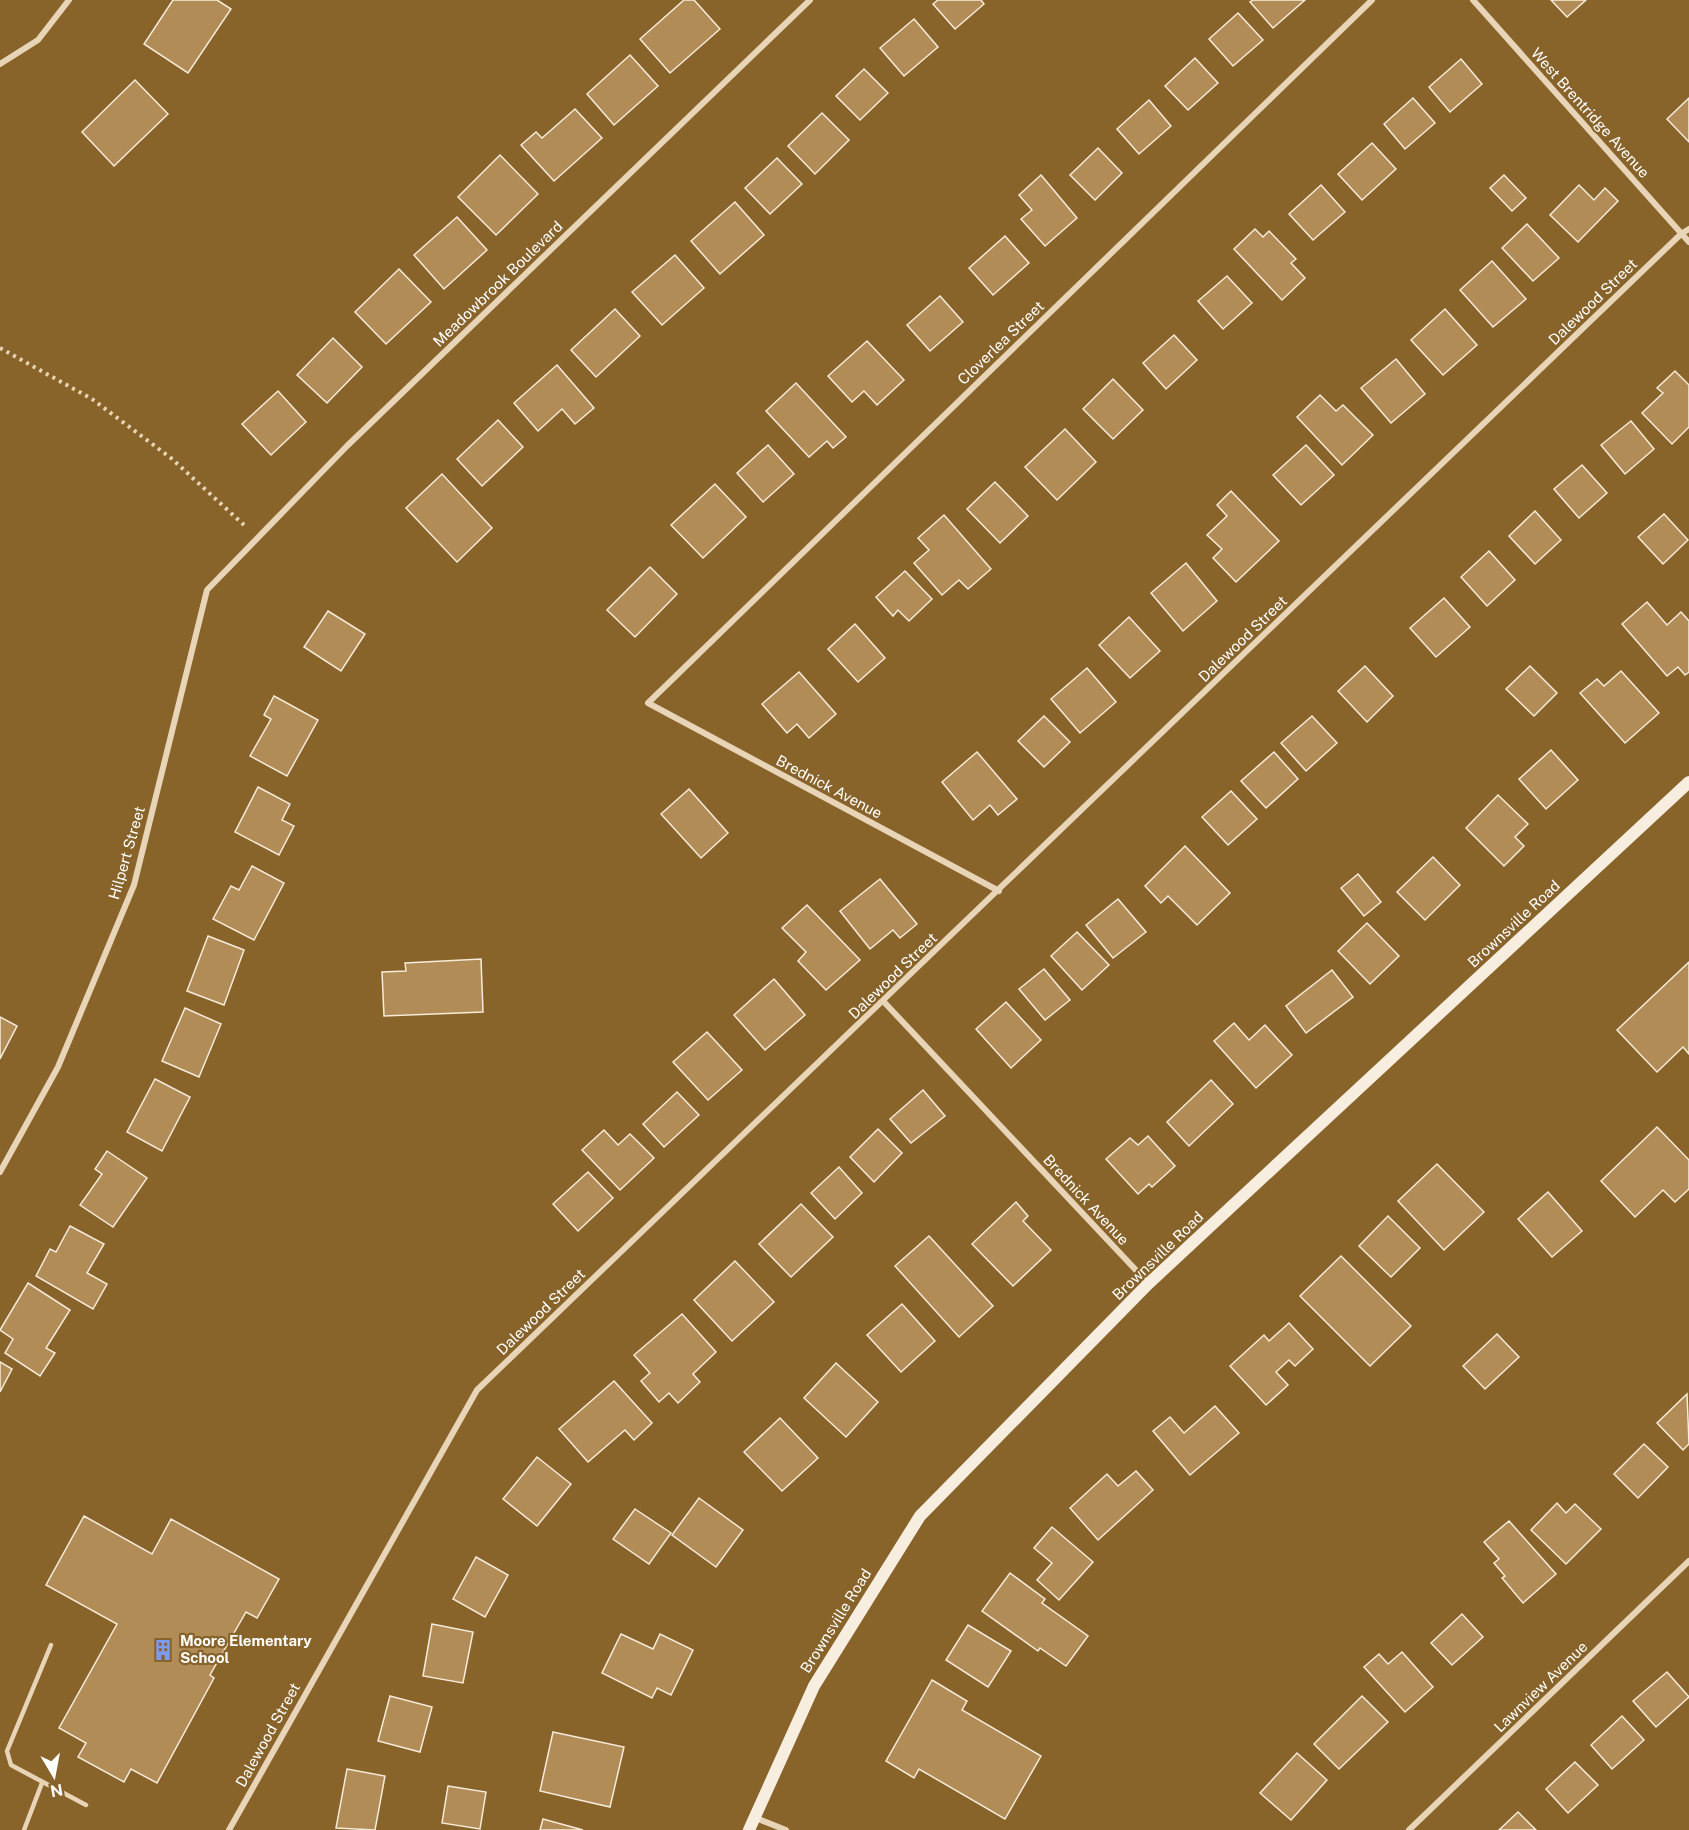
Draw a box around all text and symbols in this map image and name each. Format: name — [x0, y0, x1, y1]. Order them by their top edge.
street label: West Brentridge Avenue — [1528, 44, 1653, 181]
street label: Meadowbrook Boulevard — [430, 217, 566, 350]
street label: Dalewood Street — [1545, 255, 1640, 348]
street label: Cloverlea Street — [954, 297, 1047, 388]
street label: Dalewood Street — [1195, 592, 1290, 685]
street label: Brednick Avenue — [773, 752, 885, 822]
street label: Hilpert Street — [105, 804, 148, 901]
street label: Brownsville Road — [1464, 877, 1563, 971]
street label: Dalewood Street — [845, 929, 940, 1022]
street label: Brednick Avenue — [1040, 1151, 1133, 1248]
street label: Brownsville Road — [1109, 1208, 1207, 1303]
street label: Dalewood Street — [493, 1265, 588, 1358]
street label: Brownsville Road — [797, 1566, 874, 1676]
place label: Moore Elementary School — [180, 1632, 312, 1666]
building icon: Moore Elementary School — [151, 1638, 175, 1662]
street label: Lawnview Avenue — [1490, 1638, 1591, 1735]
street label: Dalewood Street — [232, 1680, 303, 1790]
north arrow — [24, 1746, 84, 1806]
text: N — [49, 1780, 64, 1801]

